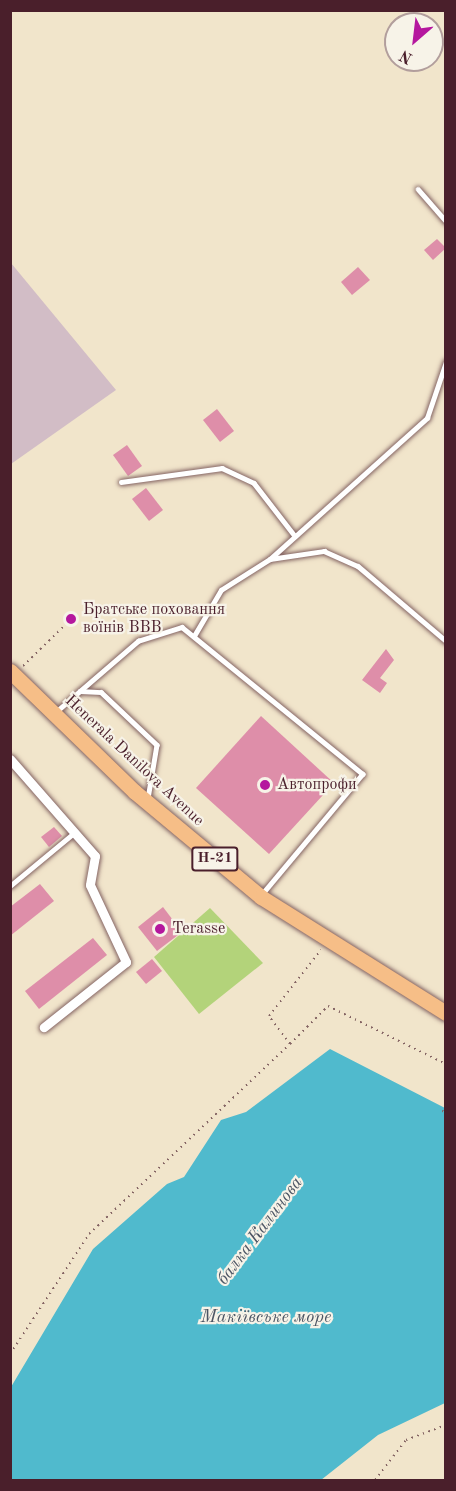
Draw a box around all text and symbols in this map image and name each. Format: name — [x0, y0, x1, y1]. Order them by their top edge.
north arrow — [384, 12, 444, 72]
text: N — [397, 46, 416, 66]
place label: Братське поховання воїнів ВВВ — [83, 600, 225, 638]
marker: Братське поховання воїнів ВВВ — [64, 612, 78, 626]
street label: Henerala Danilova Avenue — [60, 691, 208, 831]
place label: Автопрофи — [277, 775, 357, 795]
marker: Автопрофи — [258, 778, 272, 792]
road number: Н-21 — [191, 847, 239, 871]
place label: Terasse — [172, 919, 225, 939]
marker: Terasse — [153, 922, 167, 936]
water label: балка Калинова — [212, 1173, 308, 1289]
water label: Макіївське море — [201, 1306, 331, 1328]

